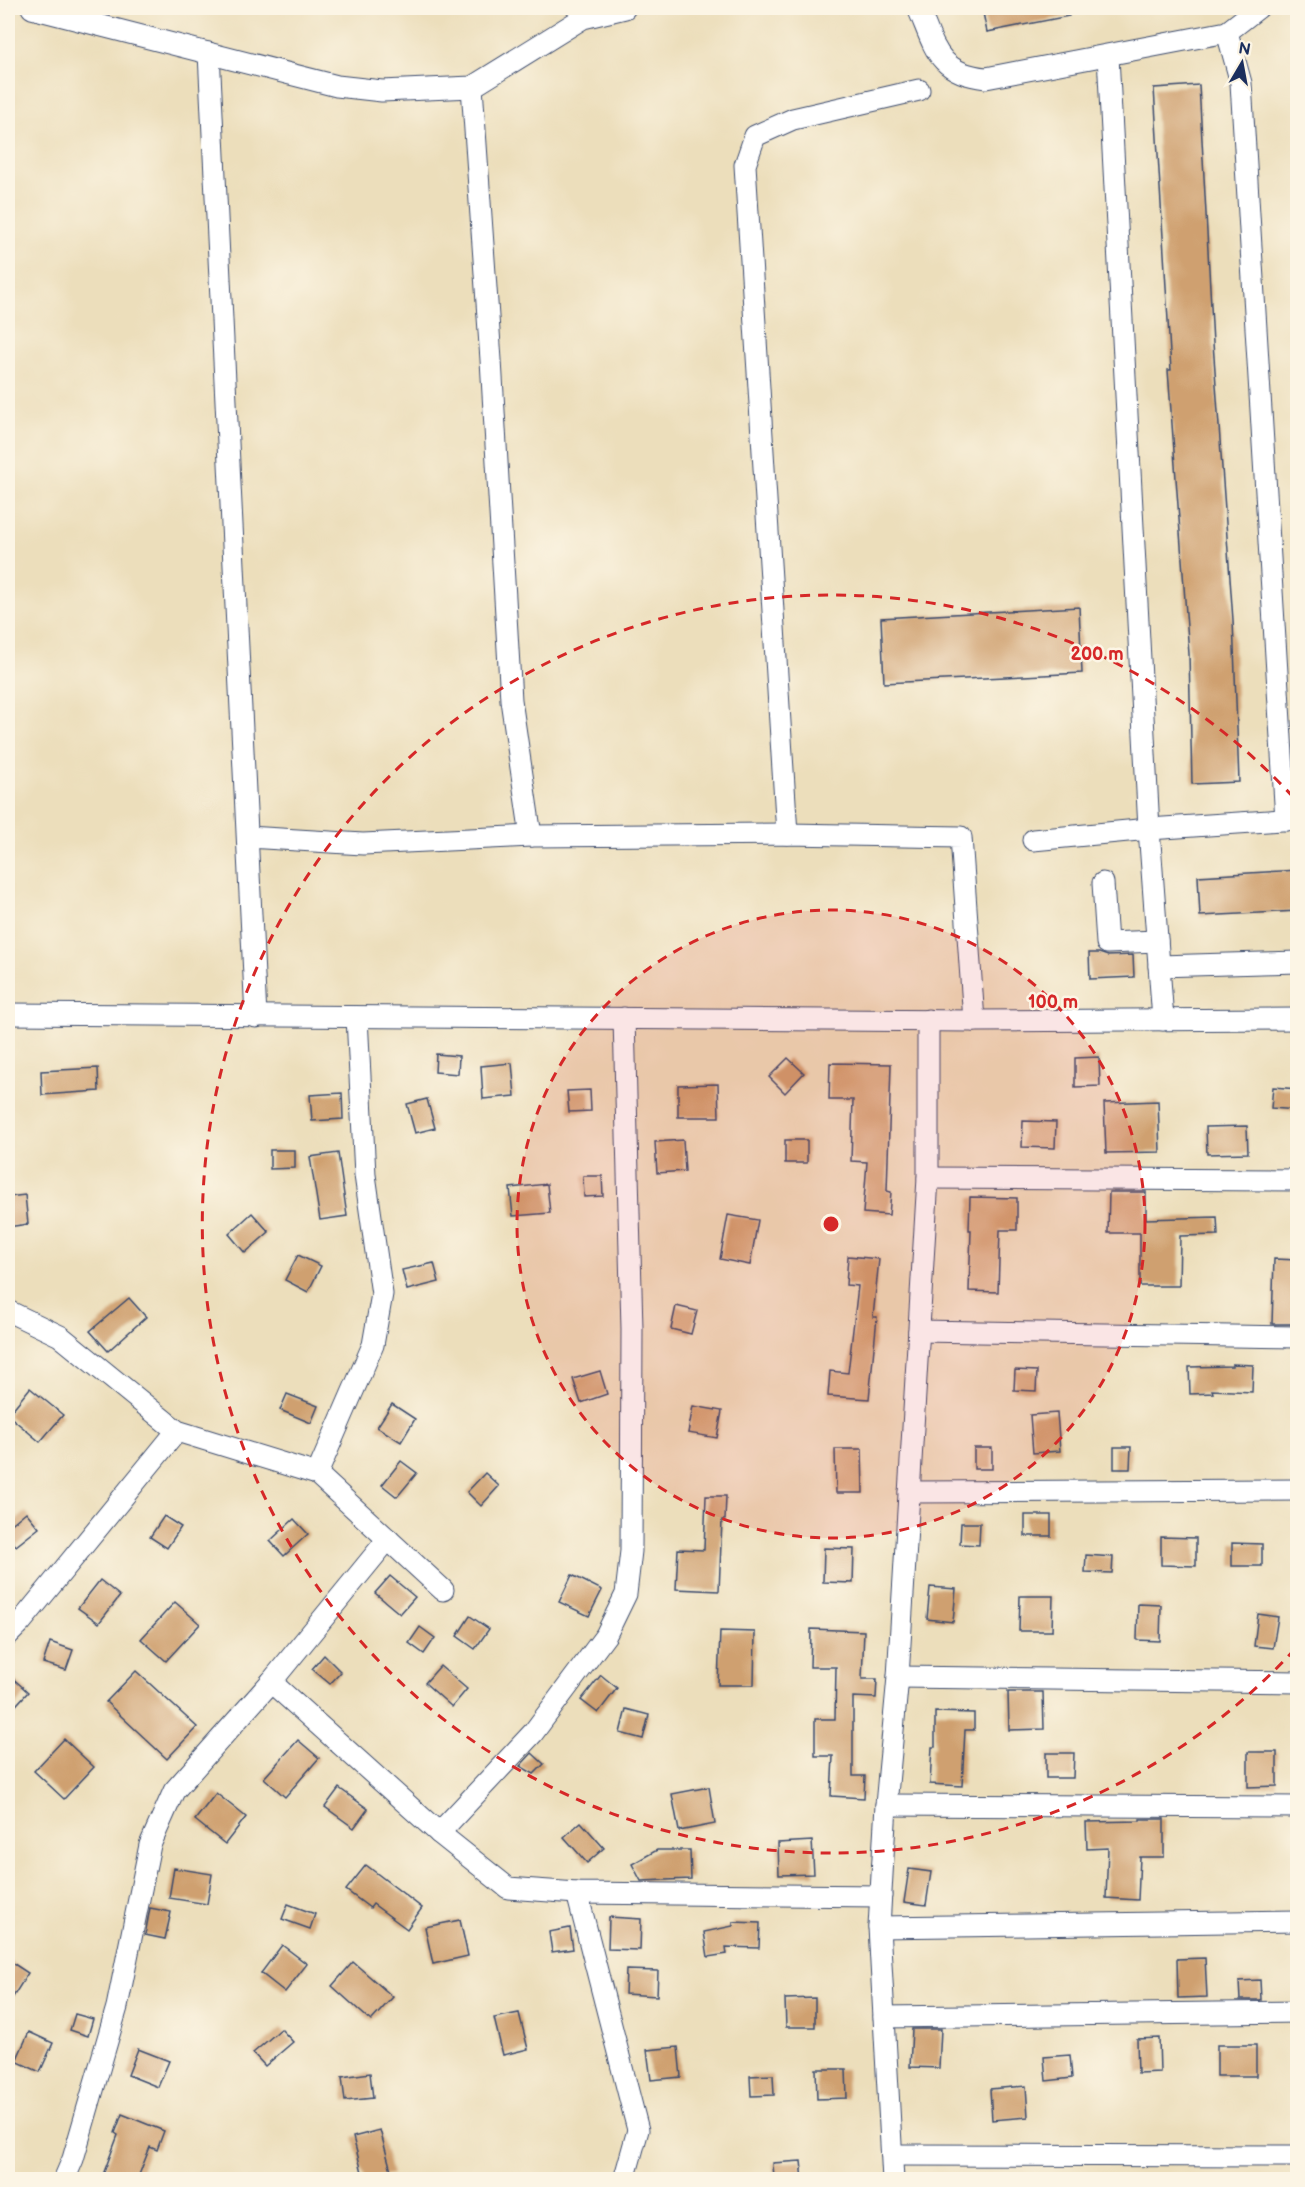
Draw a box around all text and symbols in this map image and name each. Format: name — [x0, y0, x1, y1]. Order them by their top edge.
north arrow — [1212, 33, 1272, 93]
text: N — [1237, 39, 1252, 60]
text: 200 m — [1070, 644, 1124, 665]
text: 100 m — [1028, 992, 1078, 1013]
centre of rings — [821, 1214, 841, 1234]

